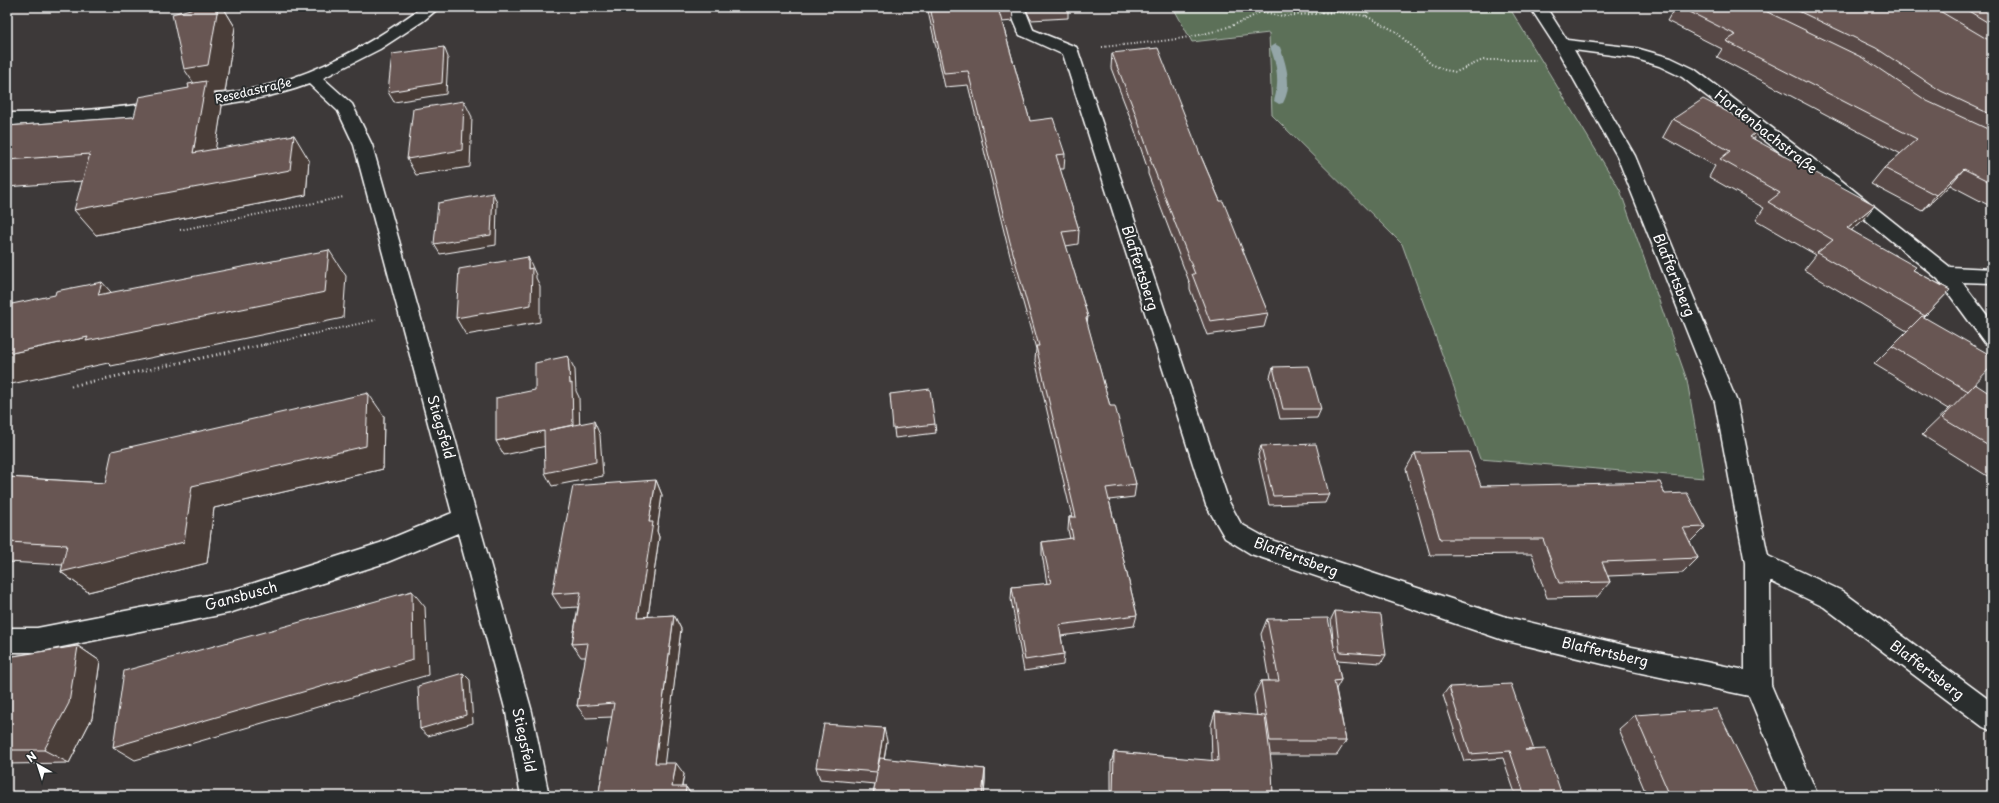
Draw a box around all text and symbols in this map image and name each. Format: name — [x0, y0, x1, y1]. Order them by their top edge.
street label: Resedastraße — [212, 72, 293, 108]
street label: Hordenbachstraße — [1710, 85, 1822, 179]
street label: Blaffertsberg — [1117, 223, 1164, 313]
street label: Blaffertsberg — [1648, 230, 1701, 320]
street label: Stiegsfeld — [422, 392, 461, 461]
street label: Blaffertsberg — [1251, 532, 1341, 582]
street label: Gansbusch — [202, 576, 279, 615]
street label: Blaffertsberg — [1560, 631, 1651, 672]
street label: Blaffertsberg — [1886, 635, 1969, 705]
street label: Stiegsfeld — [507, 706, 542, 774]
north arrow — [18, 745, 58, 785]
text: N — [23, 747, 40, 766]

